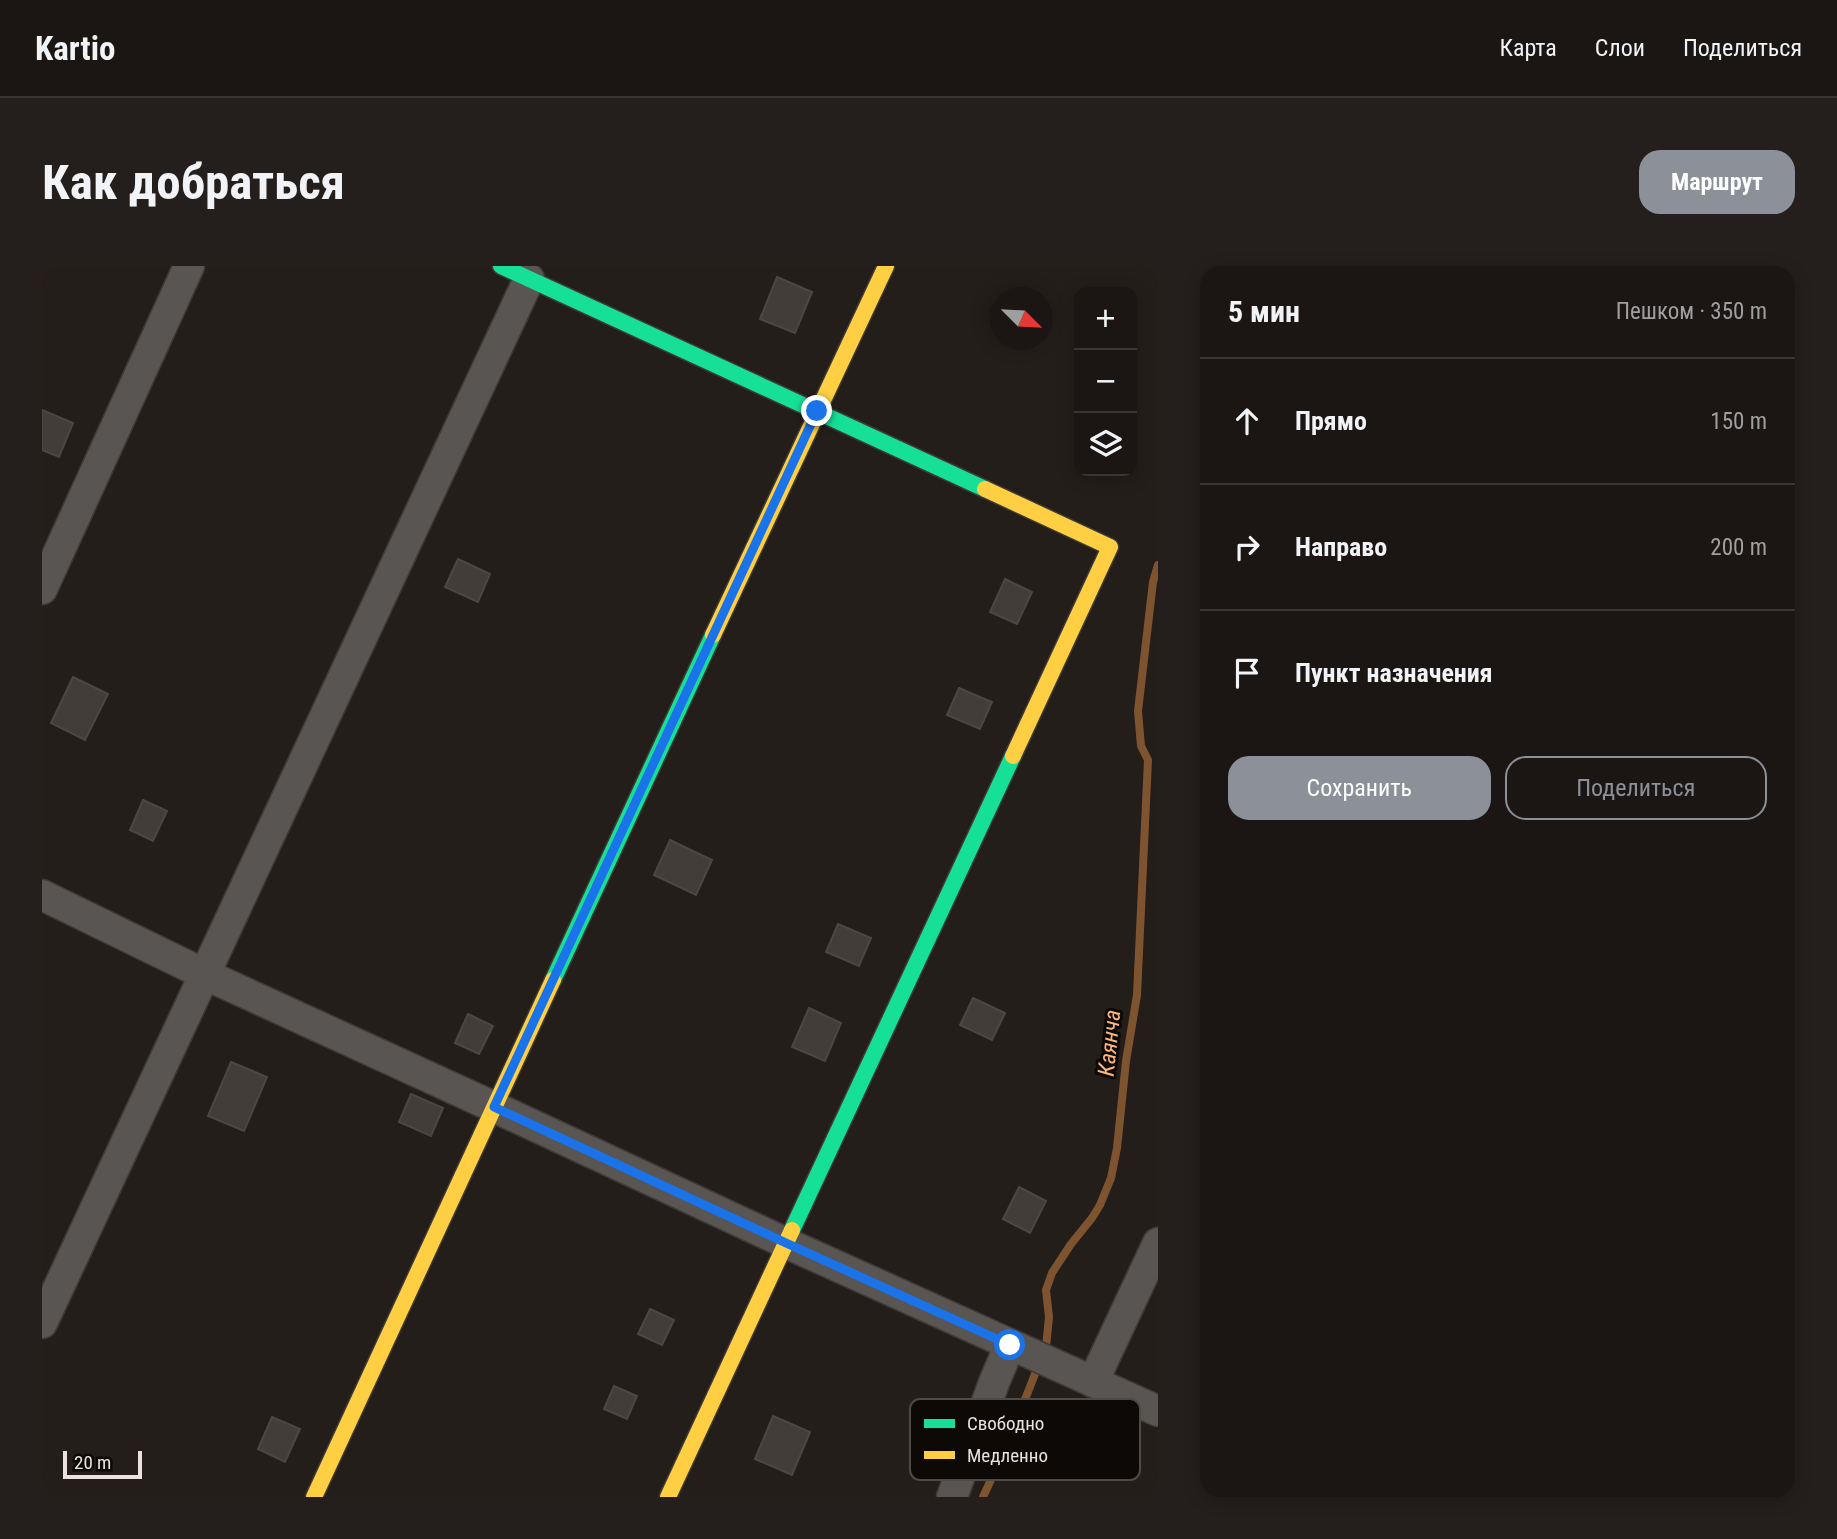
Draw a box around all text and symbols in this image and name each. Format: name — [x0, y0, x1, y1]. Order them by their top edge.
text: Kartio — [35, 29, 115, 68]
text: Карта — [1499, 34, 1557, 62]
text: Слои — [1595, 34, 1645, 62]
text: Поделиться — [1683, 34, 1802, 62]
button: Маршрут — [1639, 150, 1795, 214]
text: Как добраться — [42, 154, 345, 211]
north arrow — [990, 287, 1053, 350]
map controls — [1074, 287, 1137, 476]
button: + — [1074, 287, 1137, 350]
text: 5 мин — [1228, 294, 1300, 329]
text: Пешком · 350 m — [1616, 298, 1767, 325]
button: − — [1074, 350, 1137, 413]
route end — [801, 395, 832, 426]
icon: ahead — [1228, 402, 1266, 440]
text: Прямо — [1295, 406, 1367, 436]
text: 150 m — [1710, 408, 1767, 435]
button: layers — [1074, 413, 1137, 476]
icon: right — [1228, 528, 1266, 566]
text: Направо — [1295, 532, 1387, 562]
text: 200 m — [1710, 534, 1767, 561]
icon: arrive — [1228, 654, 1266, 692]
text: Пункт назначения — [1295, 658, 1493, 688]
button: Сохранить — [1228, 756, 1491, 820]
button: Поделиться — [1505, 756, 1767, 820]
water label: Каянча — [1093, 1008, 1126, 1078]
route start — [994, 1329, 1025, 1360]
legend — [910, 1399, 1140, 1480]
text: Свободно — [967, 1412, 1044, 1435]
text: Медленно — [967, 1444, 1048, 1467]
scale bar — [63, 1448, 142, 1480]
text: 20 m — [74, 1451, 111, 1474]

